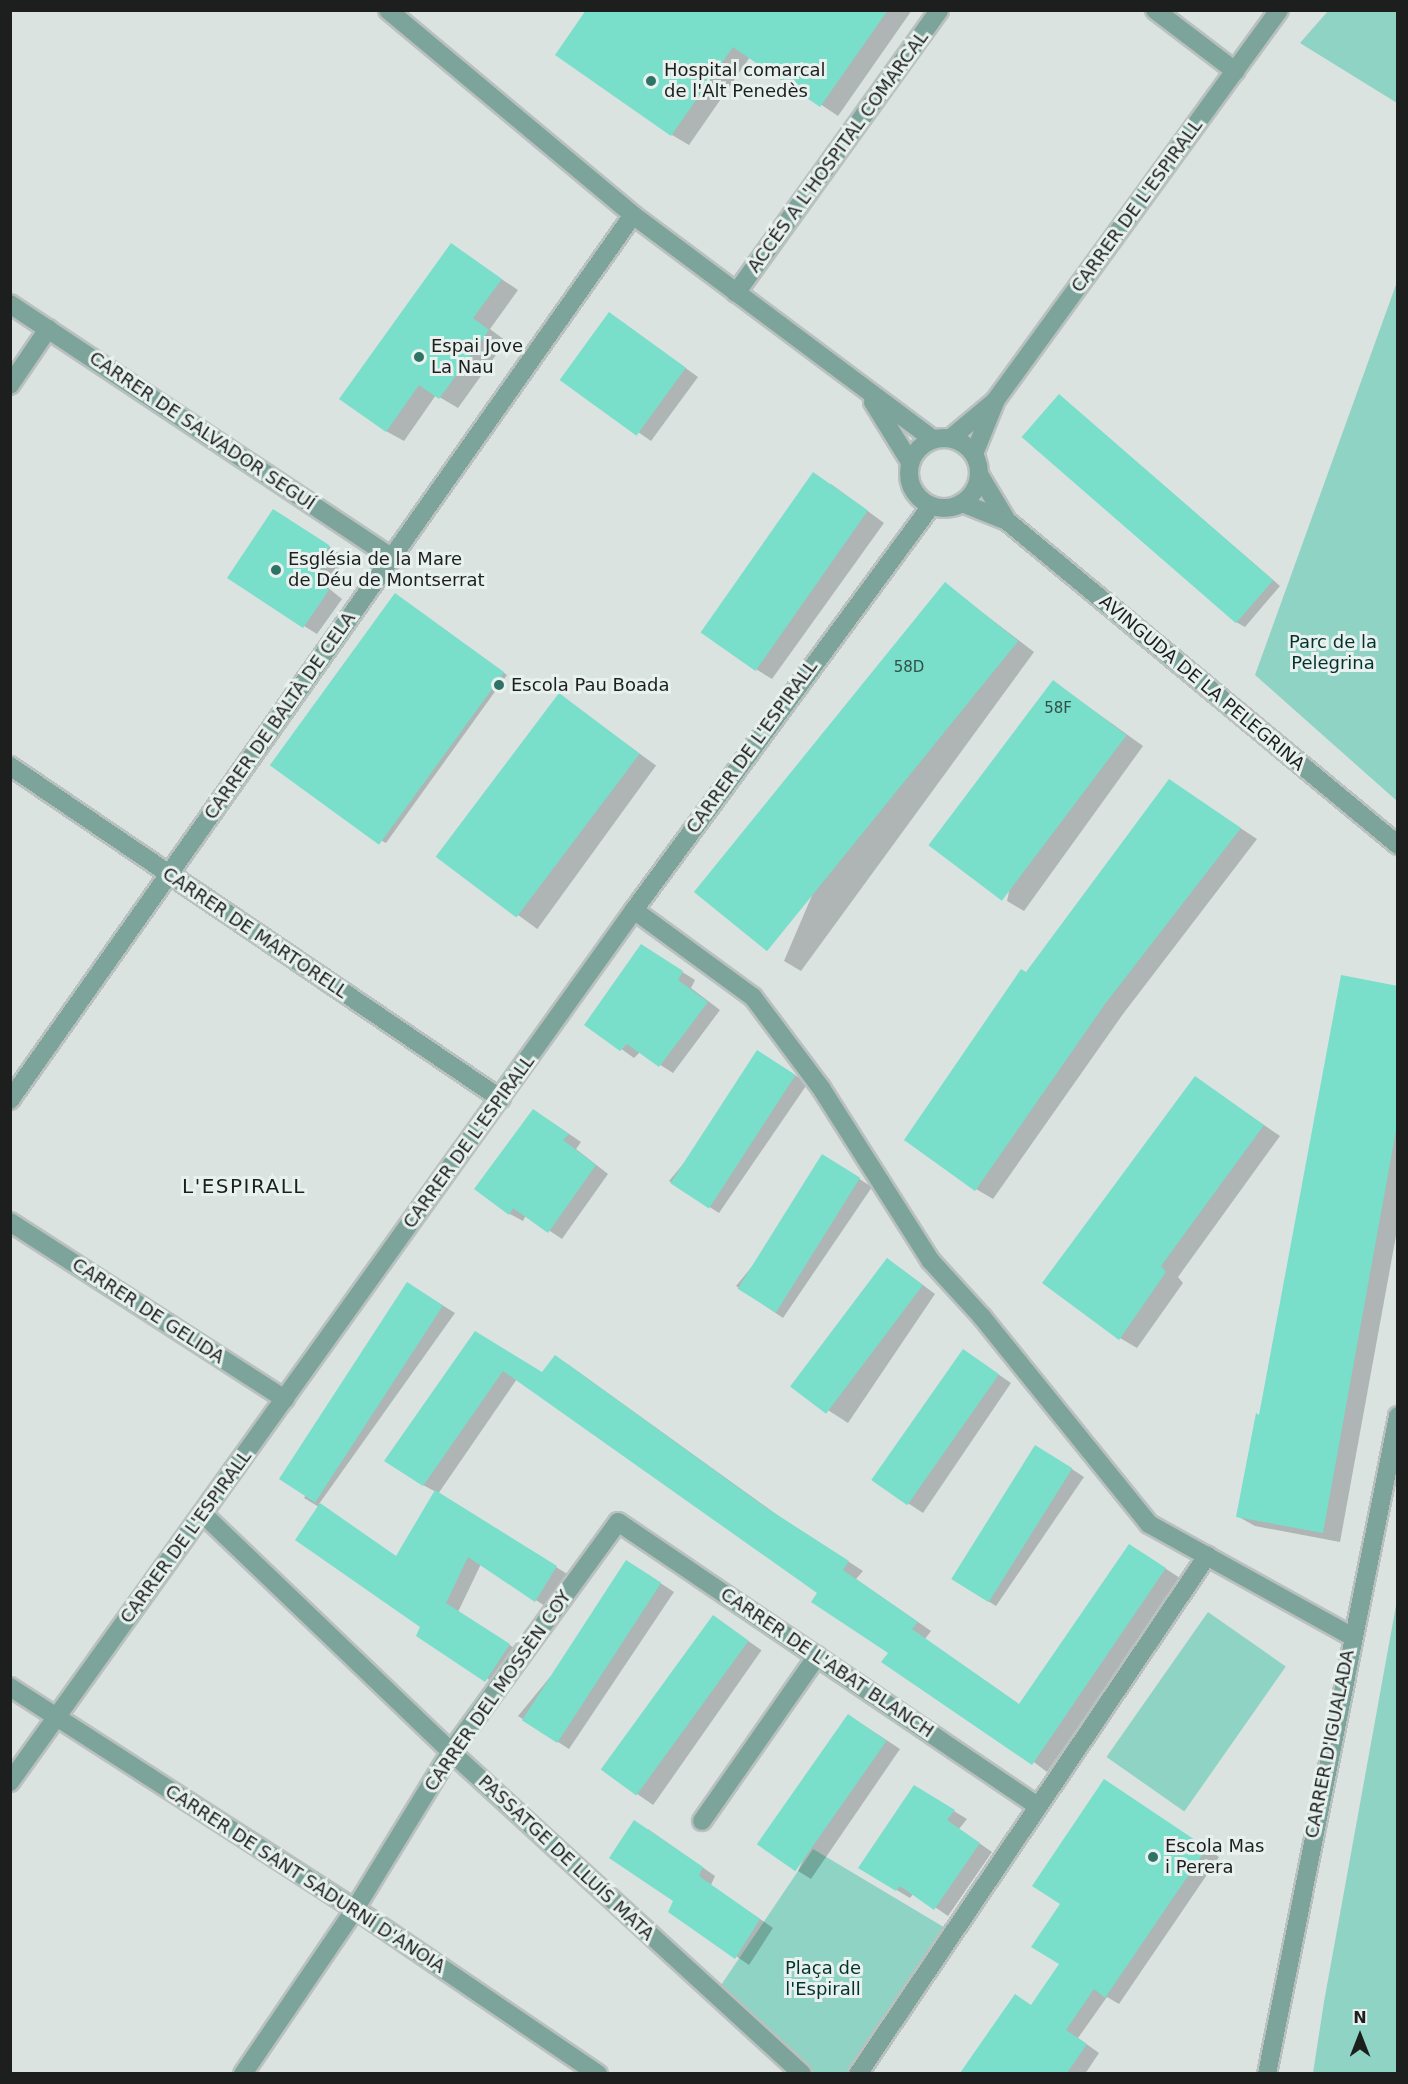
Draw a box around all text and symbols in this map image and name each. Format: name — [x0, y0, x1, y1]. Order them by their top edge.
street label: ACCÉS A L'HOSPITAL COMARCAL — [743, 27, 933, 277]
place label: Hospital comarcal de l'Alt Penedès — [664, 60, 826, 103]
marker: Hospital comarcal de l'Alt Penedès — [642, 72, 660, 90]
street label: CARRER DE L'ESPIRALL — [1067, 115, 1207, 297]
place label: Espai Jove La Nau — [431, 336, 523, 378]
street label: CARRER DE SALVADOR SEGUÍ — [85, 347, 319, 515]
marker: Espai Jove La Nau — [412, 350, 426, 364]
place label: Església de la Mare de Déu de Montserrat — [288, 549, 485, 592]
marker: Església de la Mare de Déu de Montserrat — [269, 563, 283, 577]
street label: AVINGUDA DE LA PELEGRINA — [1095, 591, 1309, 775]
street label: CARRER DE BALTÀ DE CELA — [200, 608, 360, 824]
park label: Parc de la Pelegrina — [1289, 632, 1377, 674]
street label: CARRER DE L'ESPIRALL — [682, 656, 822, 838]
house number: 58D — [894, 659, 924, 677]
place label: Escola Pau Boada — [511, 674, 669, 696]
marker: Escola Pau Boada — [492, 678, 506, 692]
house number: 58F — [1044, 700, 1072, 718]
street label: CARRER DE MARTORELL — [158, 863, 352, 1003]
street label: CARRER DE L'ESPIRALL — [399, 1051, 539, 1233]
district label: L'ESPIRALL — [182, 1174, 306, 1198]
street label: CARRER DE GELIDA — [68, 1254, 228, 1368]
street label: CARRER DE L'ESPIRALL — [116, 1446, 256, 1628]
street label: CARRER DE L'ABAT BLANCH — [716, 1583, 938, 1743]
street label: CARRER DEL MOSSÈN COY — [420, 1586, 576, 1796]
street label: CARRER D'IGUALADA — [1301, 1648, 1359, 1840]
street label: PASSATGE DE LLUÍS MATA — [474, 1771, 658, 1945]
street label: CARRER DE SANT SADURNÍ D'ANOIA — [161, 1780, 449, 1978]
place label: Escola Mas i Perera — [1165, 1836, 1264, 1878]
marker: Escola Mas i Perera — [1146, 1850, 1160, 1864]
park label: Plaça de l'Espirall — [785, 1958, 861, 2000]
north arrow — [1330, 2006, 1390, 2066]
text: N — [1353, 2008, 1367, 2027]

